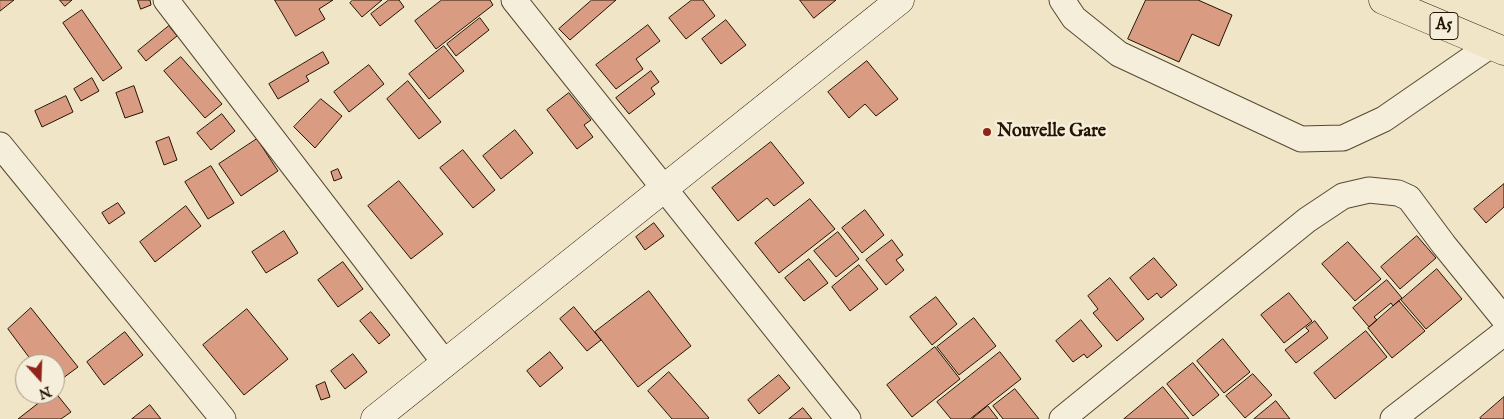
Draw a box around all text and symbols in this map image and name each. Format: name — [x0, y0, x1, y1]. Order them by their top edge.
road number: A5 — [1430, 12, 1458, 40]
place label: Nouvelle Gare — [997, 121, 1106, 143]
marker: Nouvelle Gare — [981, 126, 993, 138]
north arrow — [15, 354, 65, 404]
text: N — [36, 382, 54, 403]

